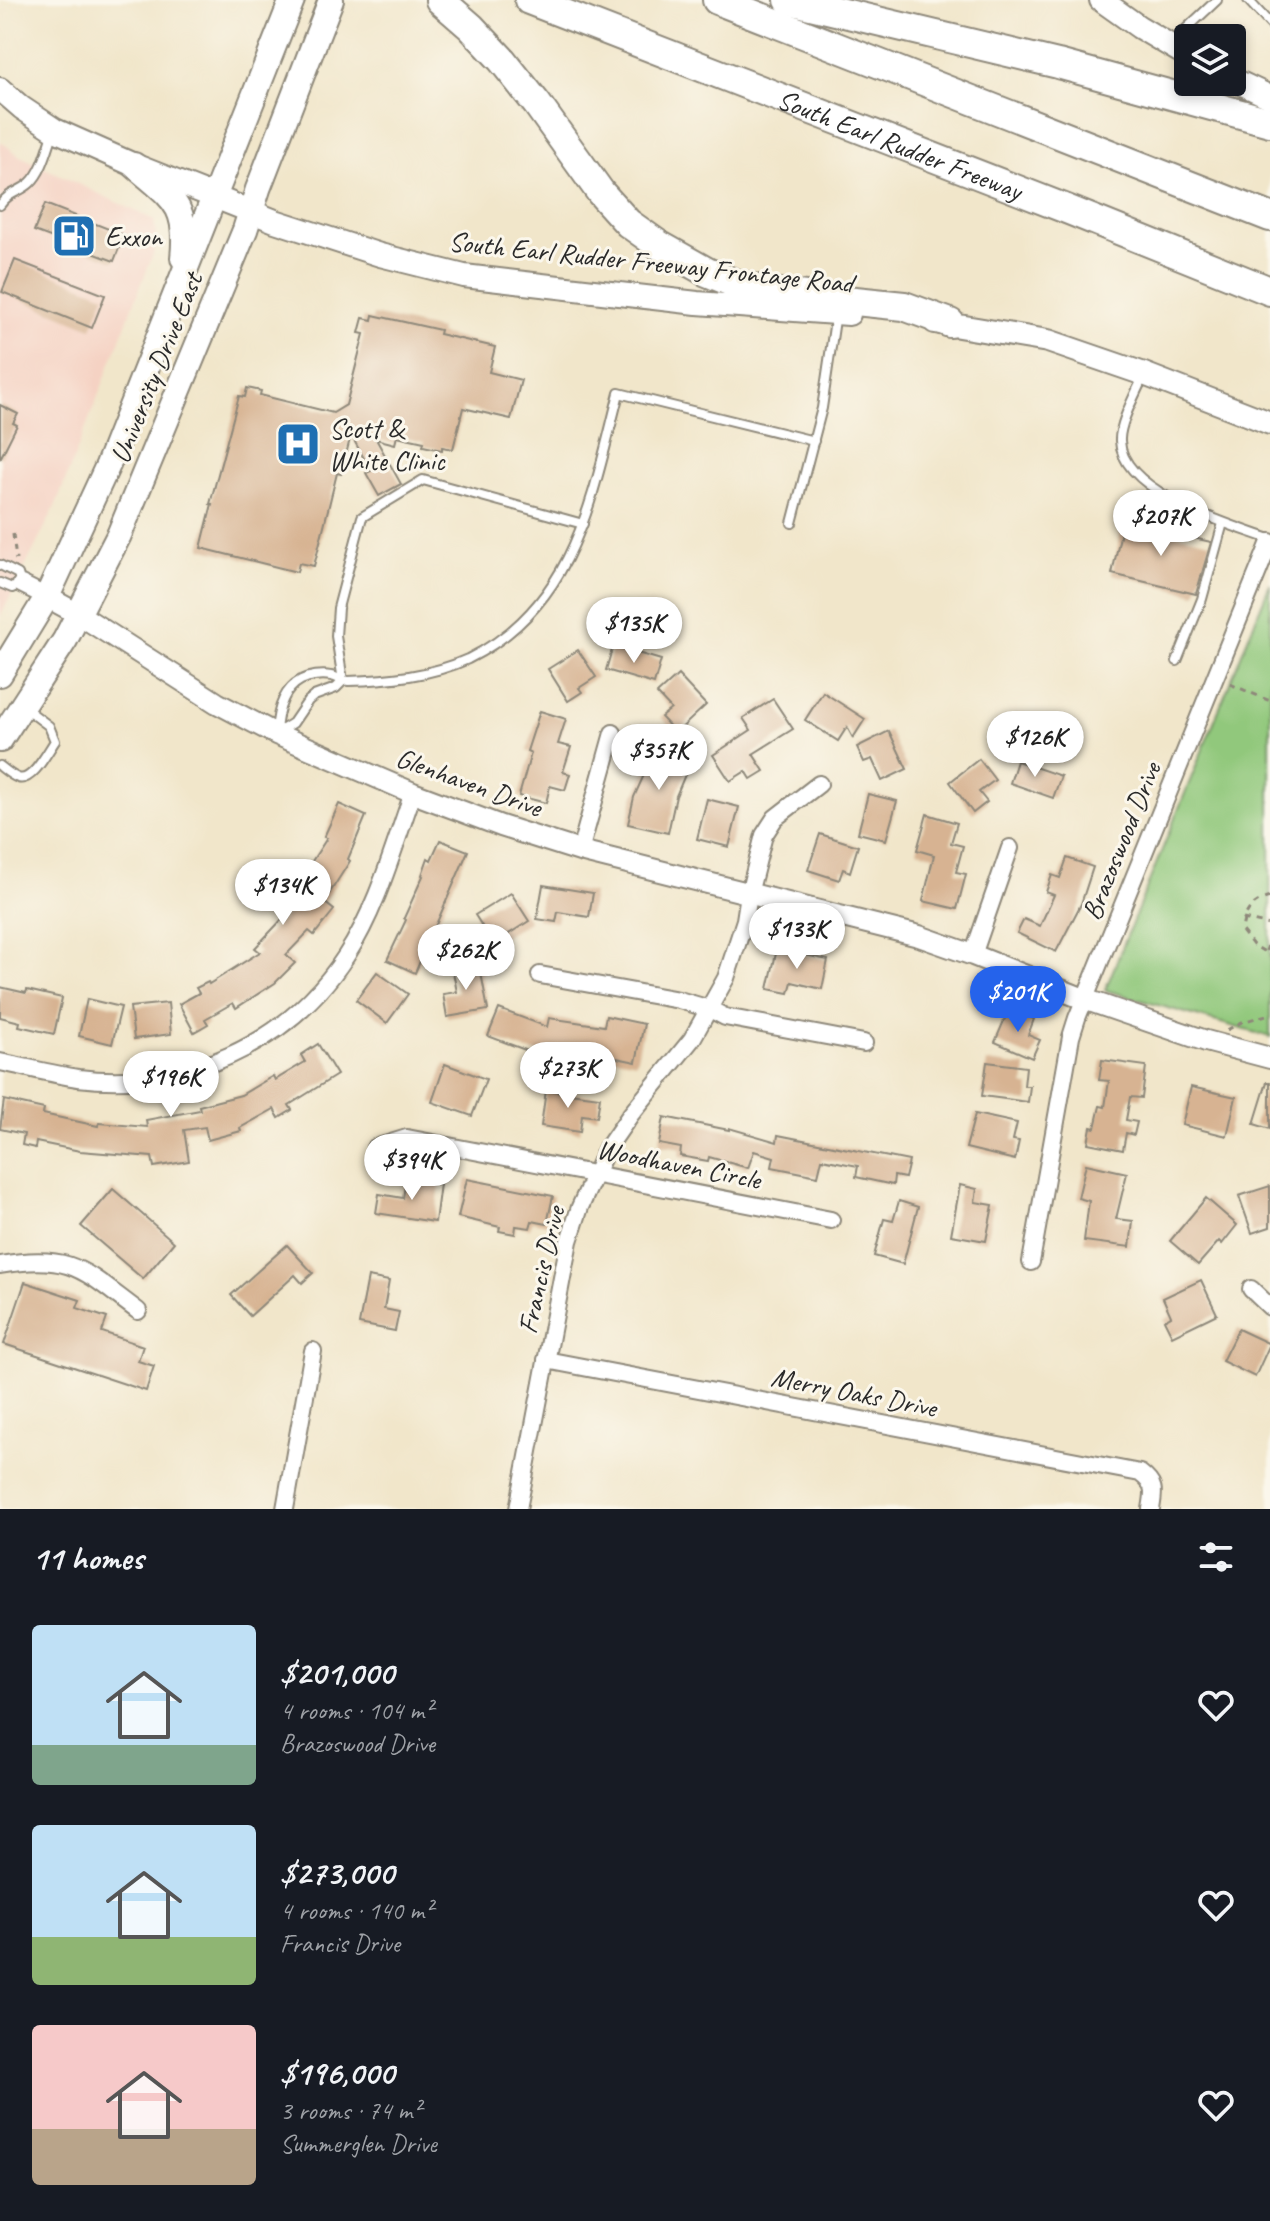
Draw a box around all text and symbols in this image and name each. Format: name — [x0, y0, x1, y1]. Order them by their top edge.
map controls — [1174, 24, 1246, 96]
button: layers — [1174, 24, 1246, 96]
street label: South Earl Rudder Freeway — [773, 81, 1029, 208]
fuel station icon: Exxon — [50, 212, 98, 260]
place label: Exxon — [105, 219, 163, 254]
street label: South Earl Rudder Freeway Frontage Road — [447, 223, 859, 301]
street label: University Drive East — [102, 265, 211, 468]
place label: Scott & White Clinic — [329, 411, 446, 478]
hospital icon: Scott & White Clinic — [274, 420, 322, 468]
pin: $207K — [1105, 490, 1217, 558]
text: $207K — [1131, 499, 1191, 532]
pin: $135K — [578, 597, 690, 665]
text: $135K — [604, 606, 664, 639]
pin: $126K — [979, 711, 1091, 779]
text: $126K — [1005, 720, 1065, 753]
pin: $357K — [603, 724, 715, 792]
text: $357K — [629, 733, 689, 766]
street label: Glenhaven Drive — [392, 740, 548, 825]
street label: Brazoswood Drive — [1074, 755, 1169, 925]
pin: $134K — [227, 859, 339, 927]
text: $134K — [253, 868, 313, 901]
pin: $133K — [741, 903, 853, 971]
text: $133K — [767, 912, 827, 945]
pin: $262K — [410, 924, 522, 992]
text: $262K — [436, 933, 496, 966]
pin: $201K — [962, 966, 1074, 1034]
text: $201K — [988, 975, 1048, 1008]
pin: $273K — [512, 1042, 624, 1110]
pin: $196K — [115, 1051, 227, 1119]
text: $273K — [538, 1051, 598, 1084]
text: $196K — [141, 1060, 201, 1093]
street label: Woodhaven Circle — [594, 1131, 766, 1197]
pin: $394K — [356, 1134, 468, 1202]
text: $394K — [382, 1143, 442, 1176]
street label: Francis Drive — [509, 1201, 573, 1337]
street label: Merry Oaks Drive — [769, 1359, 941, 1425]
icon: filters — [1194, 1535, 1238, 1579]
text: 11 homes — [32, 1536, 143, 1579]
text: $201,000 — [280, 1651, 394, 1694]
icon: home — [96, 1657, 192, 1753]
icon: heart — [1194, 1683, 1238, 1727]
text: 4 rooms · 104 m² — [280, 1694, 432, 1727]
text: Brazoswood Drive — [280, 1727, 435, 1760]
text: $273,000 — [280, 1851, 394, 1894]
icon: home — [96, 1857, 192, 1953]
icon: heart — [1194, 1883, 1238, 1927]
text: 4 rooms · 140 m² — [280, 1894, 432, 1927]
text: Francis Drive — [280, 1927, 400, 1960]
text: $196,000 — [280, 2051, 394, 2094]
icon: home — [96, 2057, 192, 2153]
icon: heart — [1194, 2083, 1238, 2127]
text: 3 rooms · 74 m² — [280, 2094, 421, 2127]
text: Summerglen Drive — [280, 2127, 437, 2160]

